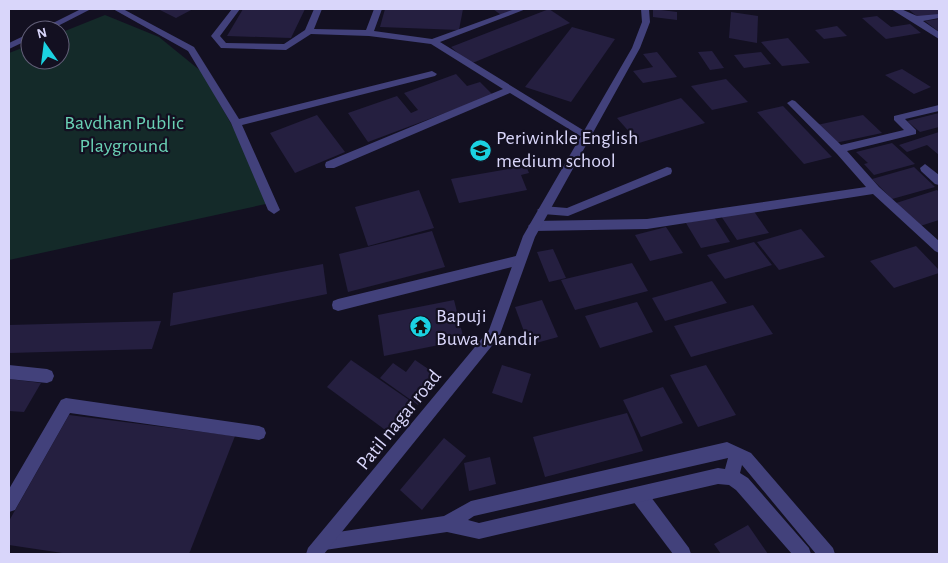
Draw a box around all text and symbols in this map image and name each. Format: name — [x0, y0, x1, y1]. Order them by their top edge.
north arrow — [20, 20, 70, 70]
text: N — [36, 25, 49, 41]
park label: Bavdhan Public Playground — [64, 113, 184, 156]
place label: Periwinkle English medium school — [496, 128, 638, 171]
school or university icon: Periwinkle English medium school — [468, 138, 492, 162]
place label: Bapuji Buwa Mandir — [436, 306, 540, 349]
temple icon: Bapuji Buwa Mandir — [408, 315, 432, 339]
street label: Patil nagar road — [353, 366, 445, 474]

